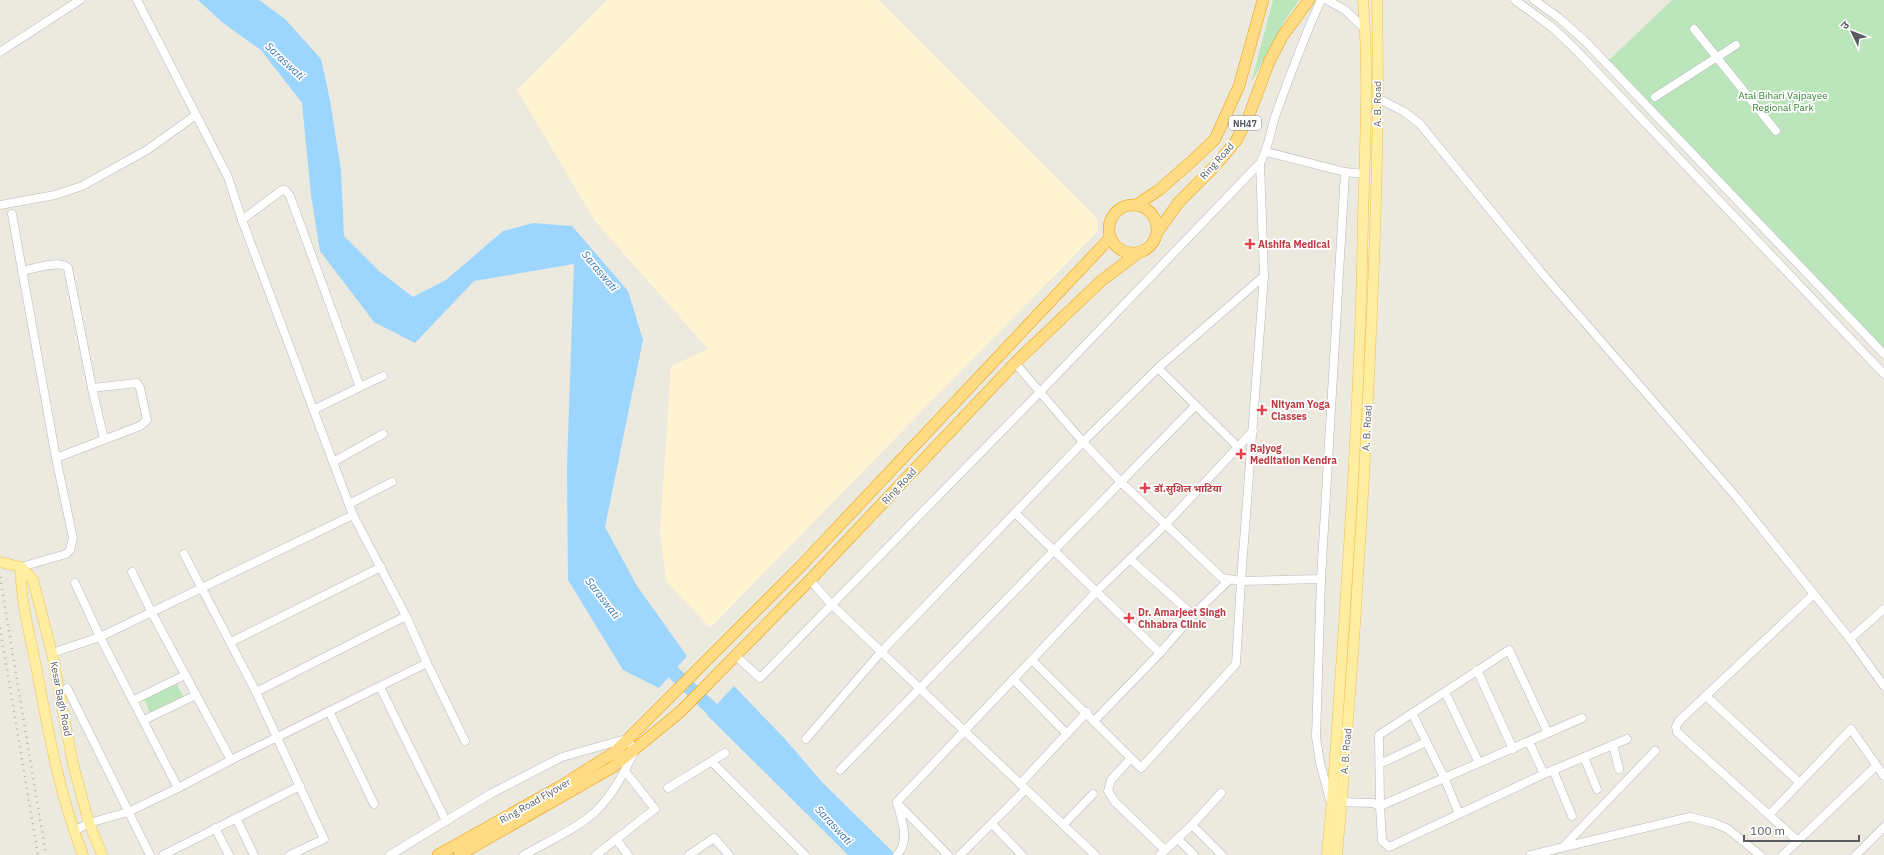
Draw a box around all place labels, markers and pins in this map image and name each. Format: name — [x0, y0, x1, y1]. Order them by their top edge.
place label: Alshifa Medical — [1258, 238, 1330, 251]
marker: Alshifa Medical — [1245, 239, 1255, 249]
place label: Nityam Yoga Classes — [1271, 398, 1330, 423]
marker: Nityam Yoga Classes — [1256, 404, 1268, 416]
place label: Rajyog Meditation Kendra — [1250, 442, 1337, 467]
marker: Rajyog Meditation Kendra — [1235, 448, 1247, 460]
marker: डॉ.सुशिल भाटिया — [1139, 482, 1151, 494]
place label: डॉ.सुशिल भाटिया — [1153, 482, 1223, 495]
place label: Dr. Amarjeet Singh Chhabra Clinic — [1138, 606, 1226, 631]
marker: Dr. Amarjeet Singh Chhabra Clinic — [1123, 612, 1135, 624]

